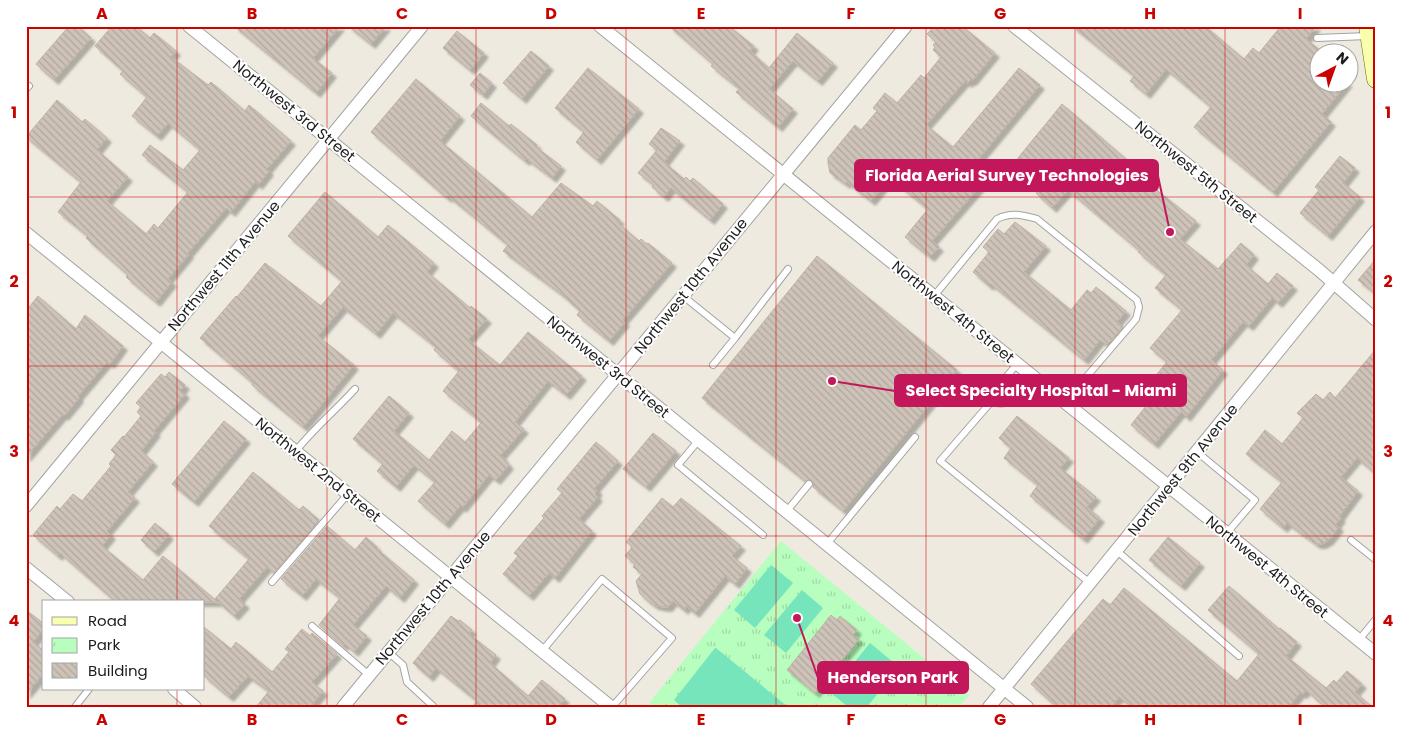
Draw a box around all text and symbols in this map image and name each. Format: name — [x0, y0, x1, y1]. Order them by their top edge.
text: A — [96, 2, 108, 25]
text: B — [247, 2, 257, 25]
text: C — [396, 2, 408, 25]
text: D — [545, 2, 557, 25]
text: E — [697, 2, 705, 25]
text: F — [847, 2, 856, 25]
text: G — [994, 2, 1006, 25]
text: H — [1144, 2, 1156, 25]
text: I — [1298, 2, 1302, 25]
north arrow — [1310, 42, 1360, 92]
text: N — [1332, 47, 1353, 69]
street label: Northwest 3rd Street — [229, 55, 360, 167]
text: 1 — [11, 101, 17, 124]
text: 1 — [1385, 101, 1391, 124]
street label: Northwest 5th Street — [1131, 116, 1262, 228]
callout: Florida Aerial Survey Technologies — [855, 160, 1158, 191]
text: Florida Aerial Survey Technologies — [865, 164, 1149, 187]
street label: Northwest 11th Avenue — [163, 196, 285, 336]
street label: Northwest 10th Avenue — [629, 213, 752, 358]
street label: Northwest 4th Street — [888, 256, 1019, 368]
text: 2 — [9, 270, 19, 293]
text: 2 — [1383, 270, 1393, 293]
street label: Northwest 3rd Street — [543, 311, 674, 423]
callout: Select Specialty Hospital - Miami — [895, 375, 1186, 406]
text: Select Specialty Hospital - Miami — [906, 379, 1176, 402]
street label: Northwest 9th Avenue — [1123, 399, 1243, 540]
street label: Northwest 2nd Street — [251, 412, 386, 527]
text: 3 — [9, 440, 19, 463]
text: 3 — [1383, 440, 1393, 463]
street label: Northwest 4th Street — [1202, 511, 1333, 623]
street label: Northwest 10th Avenue — [370, 526, 495, 669]
legend — [42, 600, 205, 690]
text: 4 — [9, 609, 20, 632]
text: 4 — [1383, 609, 1394, 632]
text: Road — [88, 610, 127, 631]
text: Park — [88, 634, 120, 655]
text: Building — [88, 660, 148, 681]
callout: Henderson Park — [818, 662, 968, 693]
text: Henderson Park — [828, 666, 958, 689]
text: A — [96, 708, 108, 731]
text: B — [247, 708, 257, 731]
text: C — [396, 708, 408, 731]
text: D — [545, 708, 557, 731]
text: E — [697, 708, 705, 731]
text: F — [847, 708, 856, 731]
text: G — [994, 708, 1006, 731]
text: H — [1144, 708, 1156, 731]
text: I — [1298, 708, 1302, 731]

